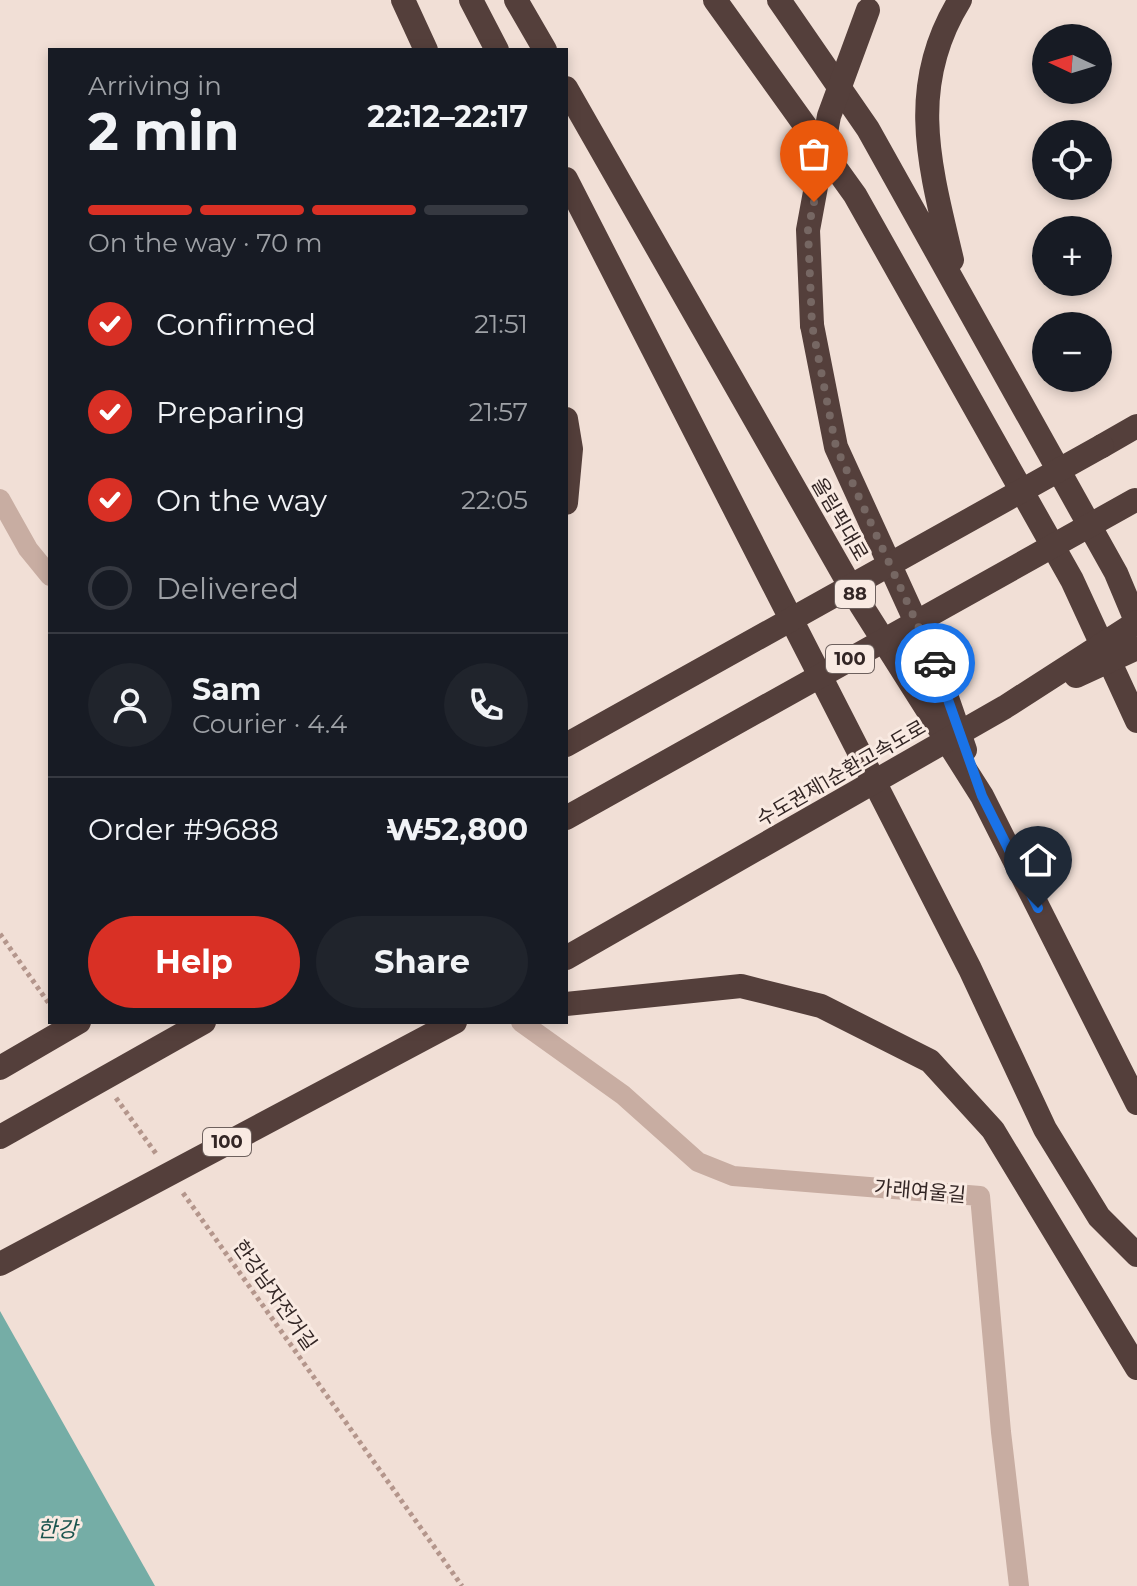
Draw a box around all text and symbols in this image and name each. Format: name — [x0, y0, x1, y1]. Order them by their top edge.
north arrow — [1032, 24, 1112, 104]
map controls — [1032, 24, 1112, 392]
text: Arriving in — [88, 70, 222, 102]
text: 22:12–22:17 — [367, 98, 528, 135]
text: 2 min — [88, 100, 240, 163]
pin — [780, 120, 848, 202]
button: locate — [1032, 120, 1112, 200]
icon: bag — [792, 132, 836, 176]
button: + — [1032, 216, 1112, 296]
text: On the way · 70 m — [88, 227, 323, 259]
icon: check — [88, 302, 132, 346]
text: Confirmed — [156, 306, 316, 343]
text: 21:51 — [474, 308, 528, 340]
button: − — [1032, 312, 1112, 392]
icon: check — [88, 390, 132, 434]
text: Preparing — [156, 394, 305, 431]
text: 21:57 — [469, 396, 528, 428]
street label: 올림픽대로 — [807, 473, 873, 565]
icon: check — [88, 478, 132, 522]
text: On the way — [156, 482, 327, 519]
text: 22:05 — [461, 484, 528, 516]
text: Delivered — [156, 570, 299, 607]
road number: 88 — [835, 580, 875, 608]
courier — [895, 623, 975, 703]
icon: car — [913, 641, 957, 685]
road number: 100 — [826, 645, 874, 673]
button: person — [88, 663, 172, 747]
button: phone — [444, 663, 528, 747]
text: Sam — [192, 671, 261, 708]
text: Courier · 4.4 — [192, 708, 347, 740]
street label: 수도권제1순환고속도로 — [752, 715, 930, 831]
text: Order #9688 — [88, 811, 279, 848]
text: ₩52,800 — [386, 811, 528, 848]
pin — [1004, 826, 1072, 908]
icon: home — [1016, 838, 1060, 882]
button: Help — [88, 916, 300, 1008]
button: Share — [316, 916, 528, 1008]
road number: 100 — [203, 1128, 251, 1156]
street label: 가래여울길 — [873, 1175, 967, 1207]
street label: 한강남자전거길 — [228, 1235, 322, 1355]
water label: 한강 — [37, 1516, 80, 1543]

